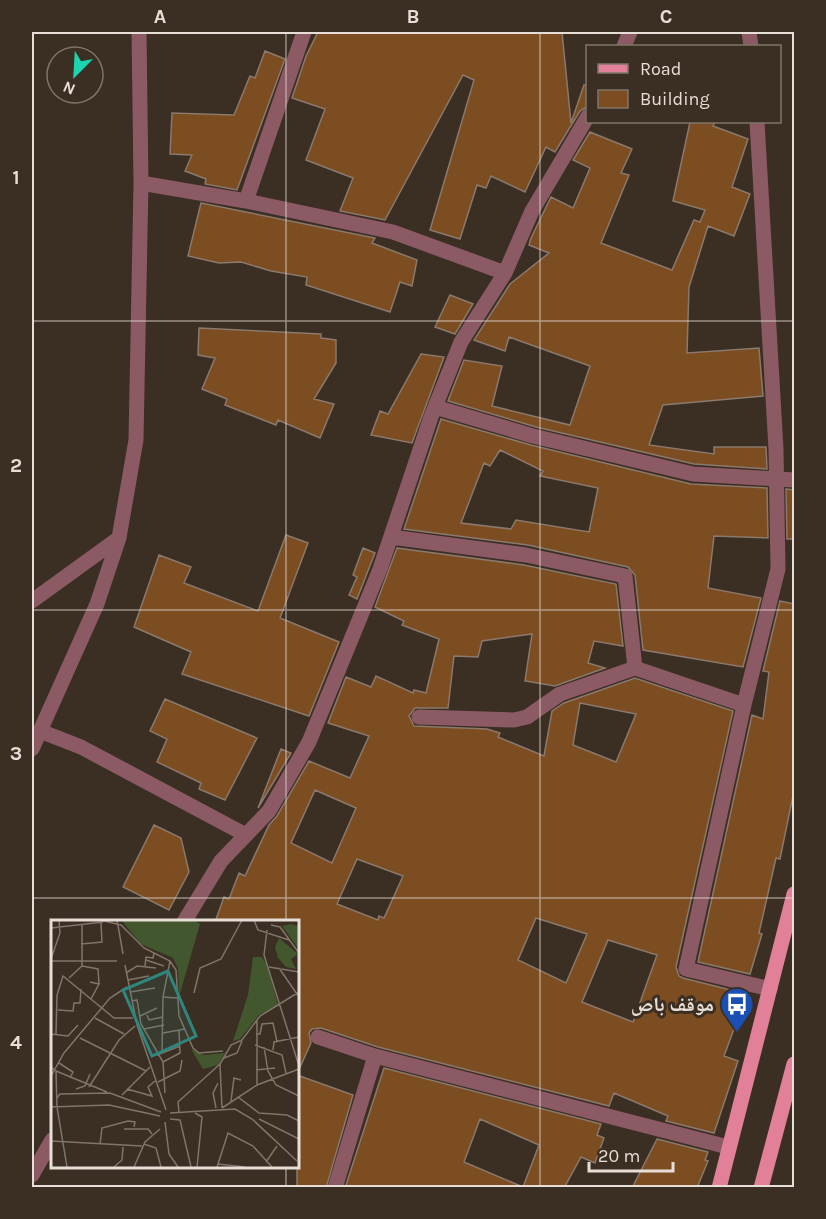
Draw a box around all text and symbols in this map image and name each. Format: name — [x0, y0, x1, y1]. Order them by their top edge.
text: A — [154, 5, 167, 28]
text: B — [407, 5, 419, 28]
text: C — [660, 5, 672, 28]
north arrow — [45, 45, 105, 105]
legend — [586, 45, 781, 123]
text: Road — [640, 58, 681, 80]
text: N — [60, 77, 78, 99]
text: Building — [640, 88, 710, 110]
text: 1 — [12, 166, 20, 189]
text: 2 — [10, 454, 22, 477]
text: 3 — [10, 742, 22, 765]
inset map — [51, 920, 298, 1168]
bus stop icon: موقف باص — [719, 986, 755, 1033]
place label: موقف باص — [631, 993, 714, 1016]
text: 4 — [10, 1031, 22, 1054]
scale bar — [589, 1135, 673, 1173]
text: 20 m — [598, 1145, 640, 1167]

